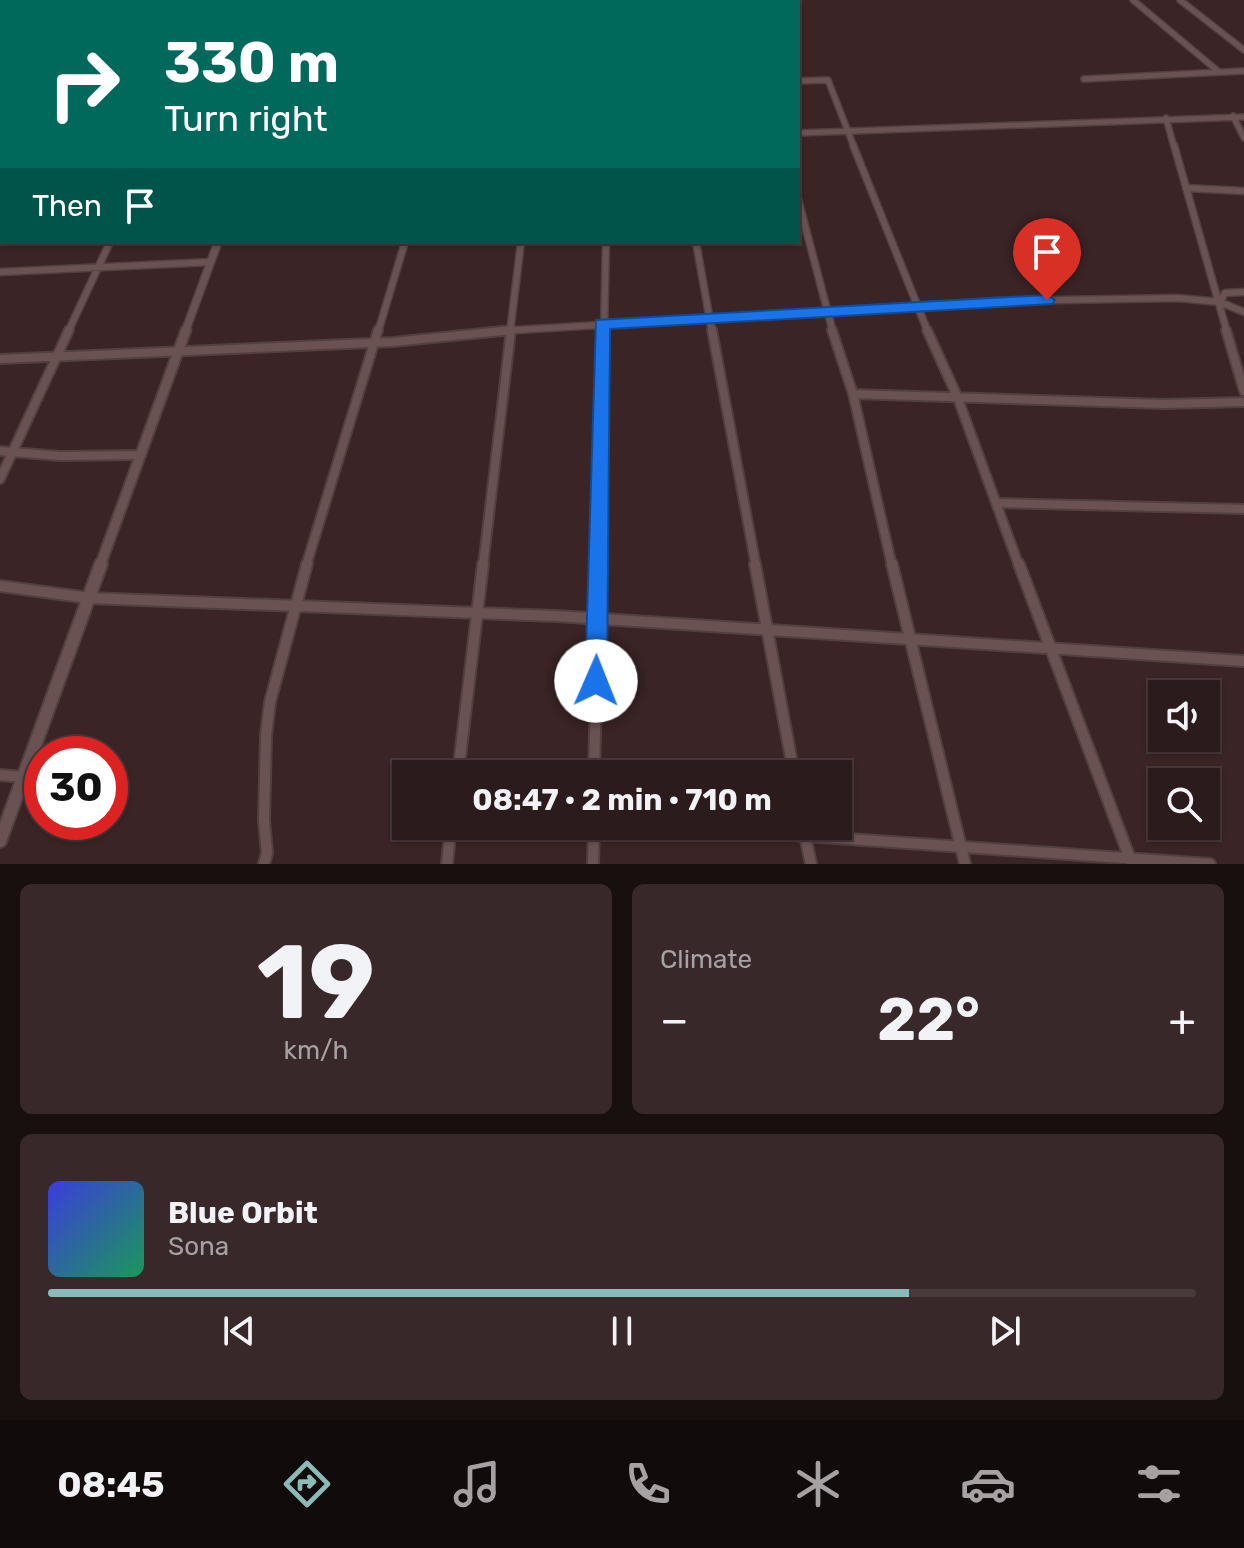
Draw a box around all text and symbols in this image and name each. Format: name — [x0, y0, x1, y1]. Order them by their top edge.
text: 330 m — [164, 30, 339, 96]
icon: right — [32, 32, 136, 136]
text: Turn right — [164, 97, 328, 140]
icon: arrive — [118, 184, 162, 228]
text: Then — [32, 188, 102, 224]
pin — [1013, 218, 1081, 300]
icon: arrive — [1025, 230, 1069, 274]
position arrow — [554, 639, 638, 723]
map controls — [1148, 680, 1220, 840]
button: sound — [1148, 680, 1220, 752]
speed limit sign: 30 — [24, 736, 128, 840]
button: search — [1148, 768, 1220, 840]
text: 08:47 · 2 min · 710 m — [472, 782, 772, 818]
text: 19 — [257, 921, 375, 1044]
text: Climate — [660, 944, 752, 975]
text: 22° — [877, 984, 980, 1055]
text: − — [660, 994, 689, 1046]
text: + — [1169, 994, 1196, 1046]
text: km/h — [284, 1035, 348, 1066]
text: Blue Orbit — [168, 1195, 318, 1231]
text: Sona — [168, 1231, 229, 1262]
icon: previous — [217, 1309, 261, 1353]
icon: pause — [600, 1309, 644, 1353]
icon: next — [983, 1309, 1027, 1353]
icon: directions — [279, 1456, 335, 1512]
icon: music — [449, 1456, 505, 1512]
icon: phone — [620, 1456, 676, 1512]
icon: climate — [790, 1456, 846, 1512]
icon: car — [960, 1456, 1016, 1512]
icon: filters — [1131, 1456, 1187, 1512]
text: 08:45 — [57, 1463, 164, 1506]

